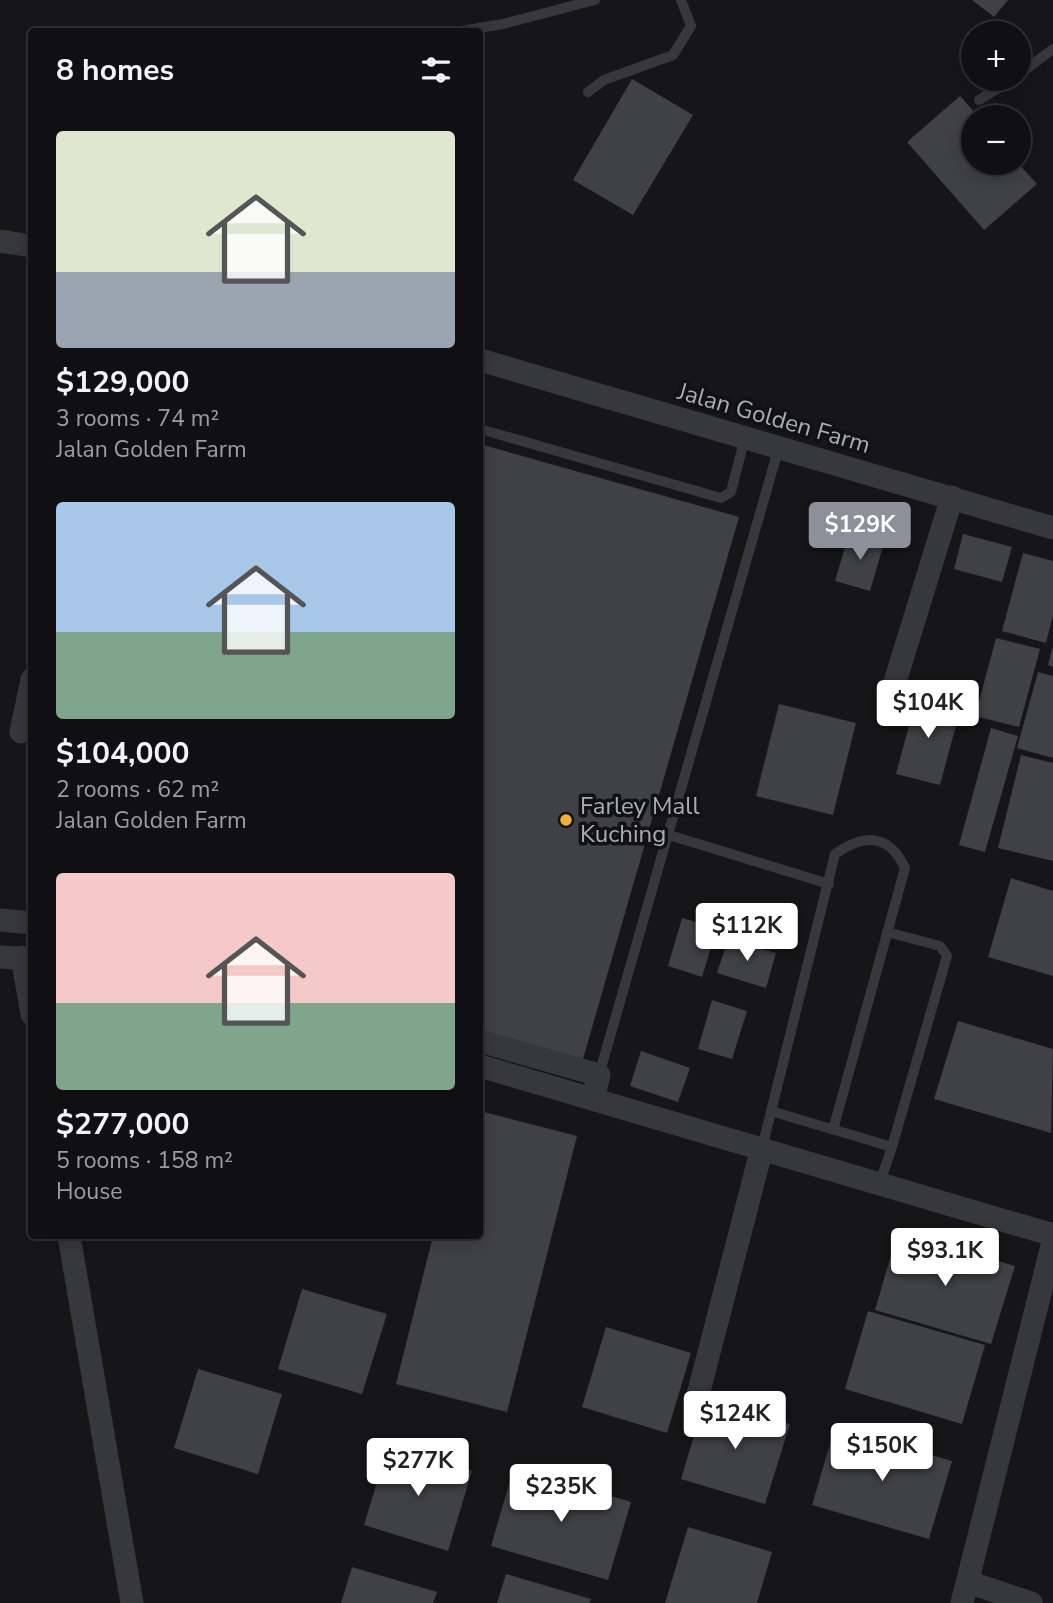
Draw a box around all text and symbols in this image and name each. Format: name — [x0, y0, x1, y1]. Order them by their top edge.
map controls — [961, 21, 1031, 175]
button: + — [961, 21, 1031, 91]
text: 8 homes — [56, 50, 174, 91]
icon: filters — [417, 51, 455, 89]
button: − — [961, 105, 1031, 175]
icon: home — [193, 176, 319, 302]
text: $129,000 — [56, 362, 189, 403]
street label: Jalan Golden Farm — [673, 375, 874, 461]
text: 3 rooms · 74 m² — [56, 403, 219, 434]
text: Jalan Golden Farm — [56, 434, 247, 465]
pin: $129K — [811, 503, 909, 562]
text: $129K — [825, 509, 895, 540]
icon: home — [193, 547, 319, 673]
pin: $104K — [879, 680, 977, 740]
text: $104K — [893, 687, 963, 718]
text: $104,000 — [56, 733, 189, 774]
text: 2 rooms · 62 m² — [56, 774, 219, 805]
place label: Farley Mall Kuching — [580, 790, 700, 850]
text: Jalan Golden Farm — [56, 805, 247, 836]
marker: Farley Mall Kuching — [558, 812, 574, 828]
pin: $112K — [698, 904, 796, 963]
text: $112K — [712, 910, 782, 941]
icon: home — [193, 918, 319, 1044]
text: $277,000 — [56, 1104, 189, 1145]
text: 5 rooms · 158 m² — [56, 1145, 233, 1176]
text: House — [56, 1176, 123, 1207]
pin: $93.1K — [888, 1228, 1002, 1288]
text: $93.1K — [907, 1235, 983, 1266]
pin: $124K — [686, 1392, 784, 1451]
text: $124K — [700, 1398, 770, 1429]
pin: $150K — [833, 1424, 931, 1483]
text: $150K — [847, 1430, 917, 1461]
pin: $277K — [369, 1438, 467, 1498]
text: $277K — [383, 1445, 453, 1476]
pin: $235K — [512, 1464, 610, 1524]
text: $235K — [526, 1471, 596, 1502]

